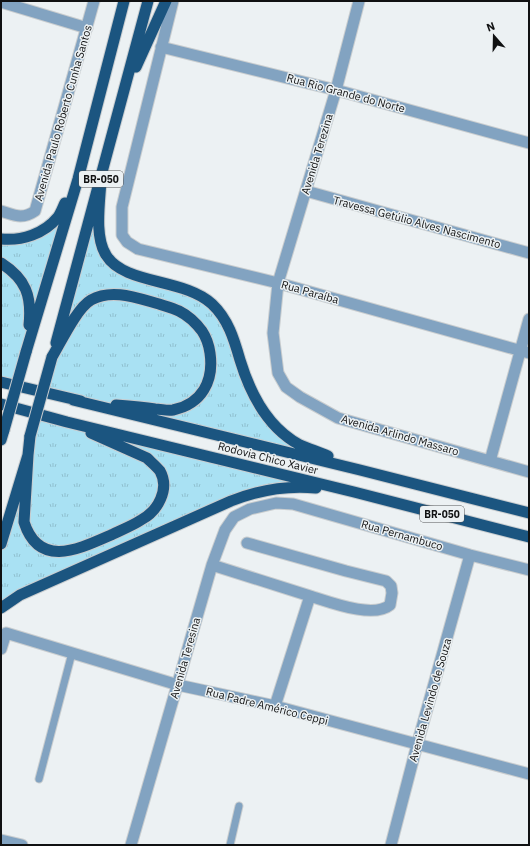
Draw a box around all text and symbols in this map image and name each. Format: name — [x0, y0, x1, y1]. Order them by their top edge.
north arrow — [474, 16, 514, 56]
text: N — [484, 19, 497, 35]
street label: Avenida Paulo Roberto Cunha Santos — [31, 23, 95, 203]
street label: Rua Rio Grande do Norte — [285, 70, 407, 116]
street label: Avenida Terezina — [298, 112, 336, 196]
road number: BR-050 — [79, 171, 123, 187]
street label: Travessa Getúlio Alves Nascimento — [332, 193, 502, 251]
street label: Rua Paraíba — [280, 277, 340, 307]
street label: Avenida Arlindo Massaro — [340, 411, 460, 459]
street label: Rodovia Chico Xavier — [216, 439, 320, 477]
road number: BR-050 — [420, 506, 464, 522]
street label: Rua Pernambuco — [360, 517, 444, 553]
street label: Avenida Teresina — [167, 616, 203, 700]
street label: Avenida Levindo de Souza — [406, 637, 454, 763]
street label: Rua Padre Américo Ceppi — [205, 684, 329, 728]

